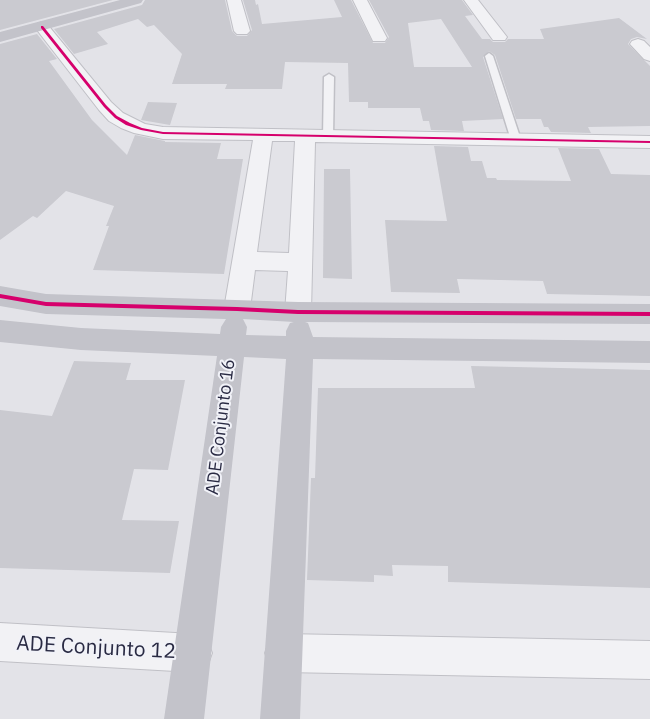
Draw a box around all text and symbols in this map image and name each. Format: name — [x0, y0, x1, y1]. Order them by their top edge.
street label: ADE Conjunto 16 — [202, 358, 240, 496]
street label: ADE Conjunto 12 — [16, 631, 176, 665]

